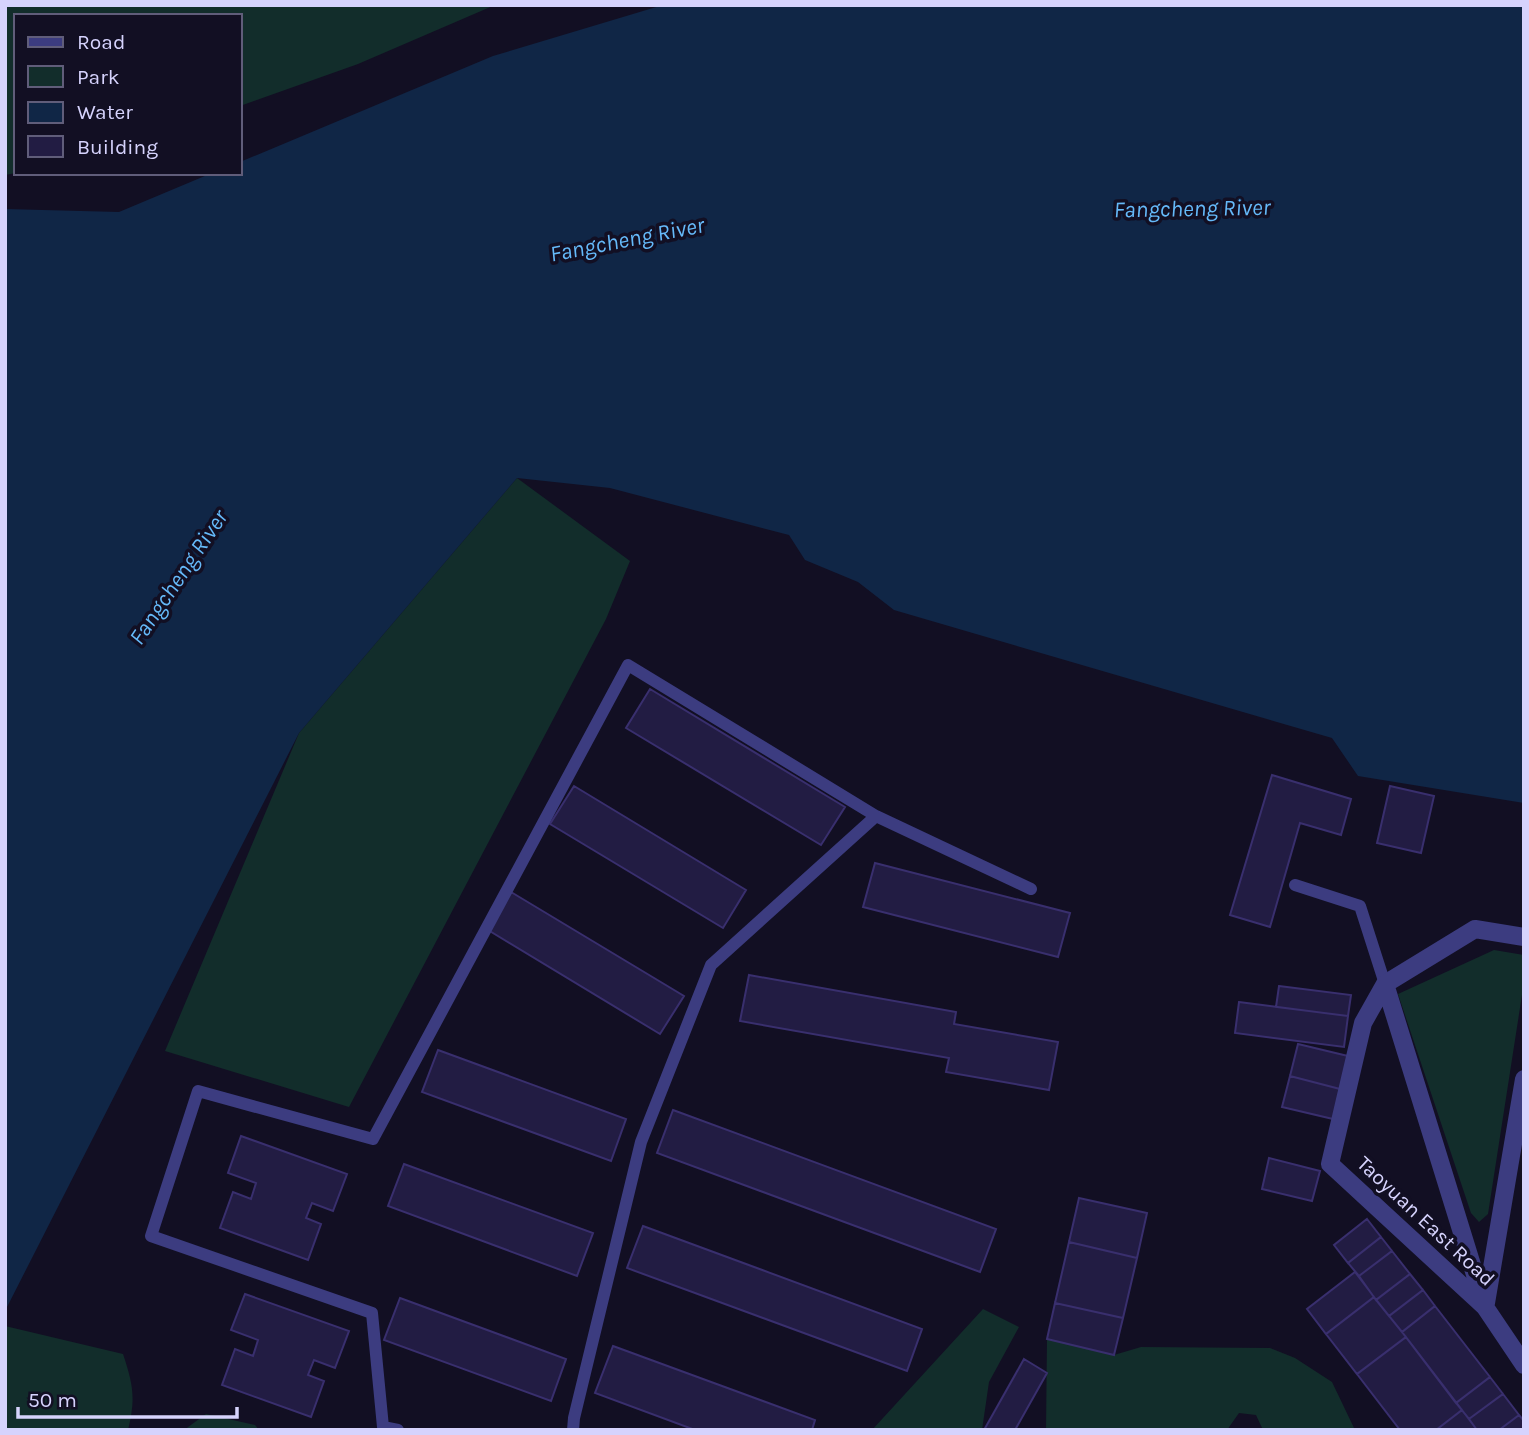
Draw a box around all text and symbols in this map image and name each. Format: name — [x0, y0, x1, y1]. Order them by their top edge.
legend — [14, 14, 242, 175]
text: Road — [77, 30, 125, 54]
text: Park — [77, 65, 120, 89]
text: Water — [77, 100, 133, 124]
text: Building — [77, 135, 158, 159]
water label: Fangcheng River — [1113, 194, 1272, 223]
water label: Fangcheng River — [548, 211, 708, 268]
water label: Fangcheng River — [123, 504, 234, 650]
street label: Taoyuan East Road — [1352, 1151, 1500, 1291]
scale bar — [18, 1376, 236, 1420]
text: 50 m — [28, 1388, 77, 1412]

